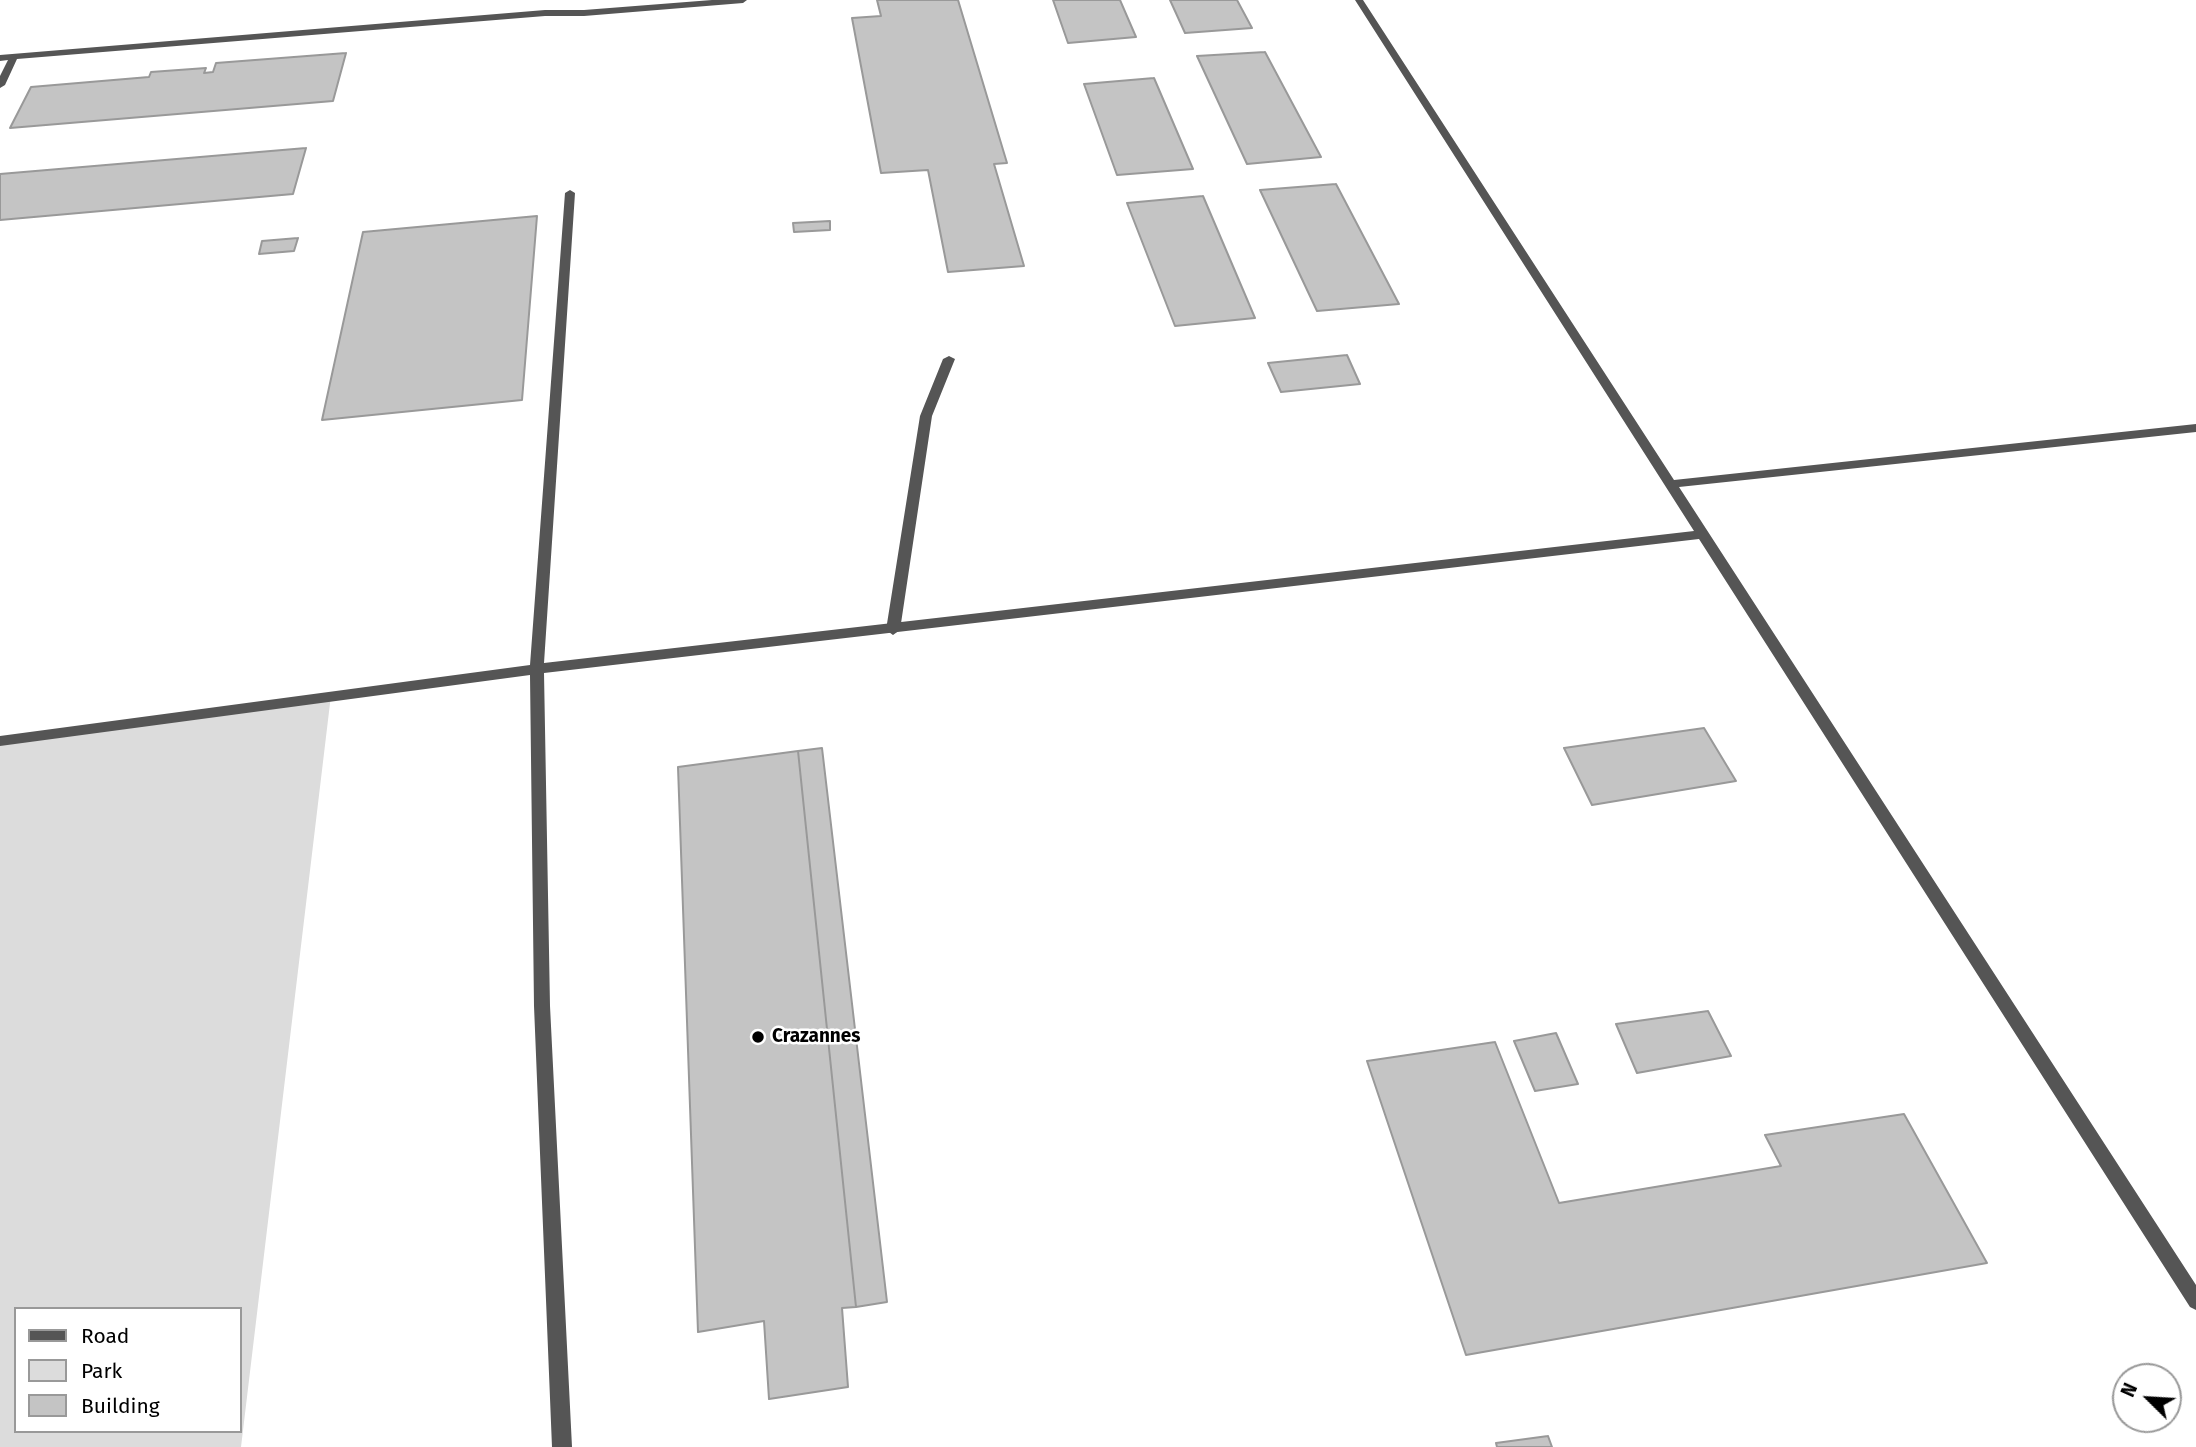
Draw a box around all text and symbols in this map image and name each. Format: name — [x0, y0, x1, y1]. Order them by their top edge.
place label: Crazannes — [772, 1026, 861, 1048]
marker: Crazannes — [750, 1029, 766, 1045]
legend — [14, 1307, 242, 1433]
text: Road — [81, 1323, 129, 1349]
text: Park — [81, 1358, 122, 1384]
north arrow — [2112, 1363, 2182, 1433]
text: N — [2116, 1380, 2142, 1401]
text: Building — [81, 1393, 160, 1419]

